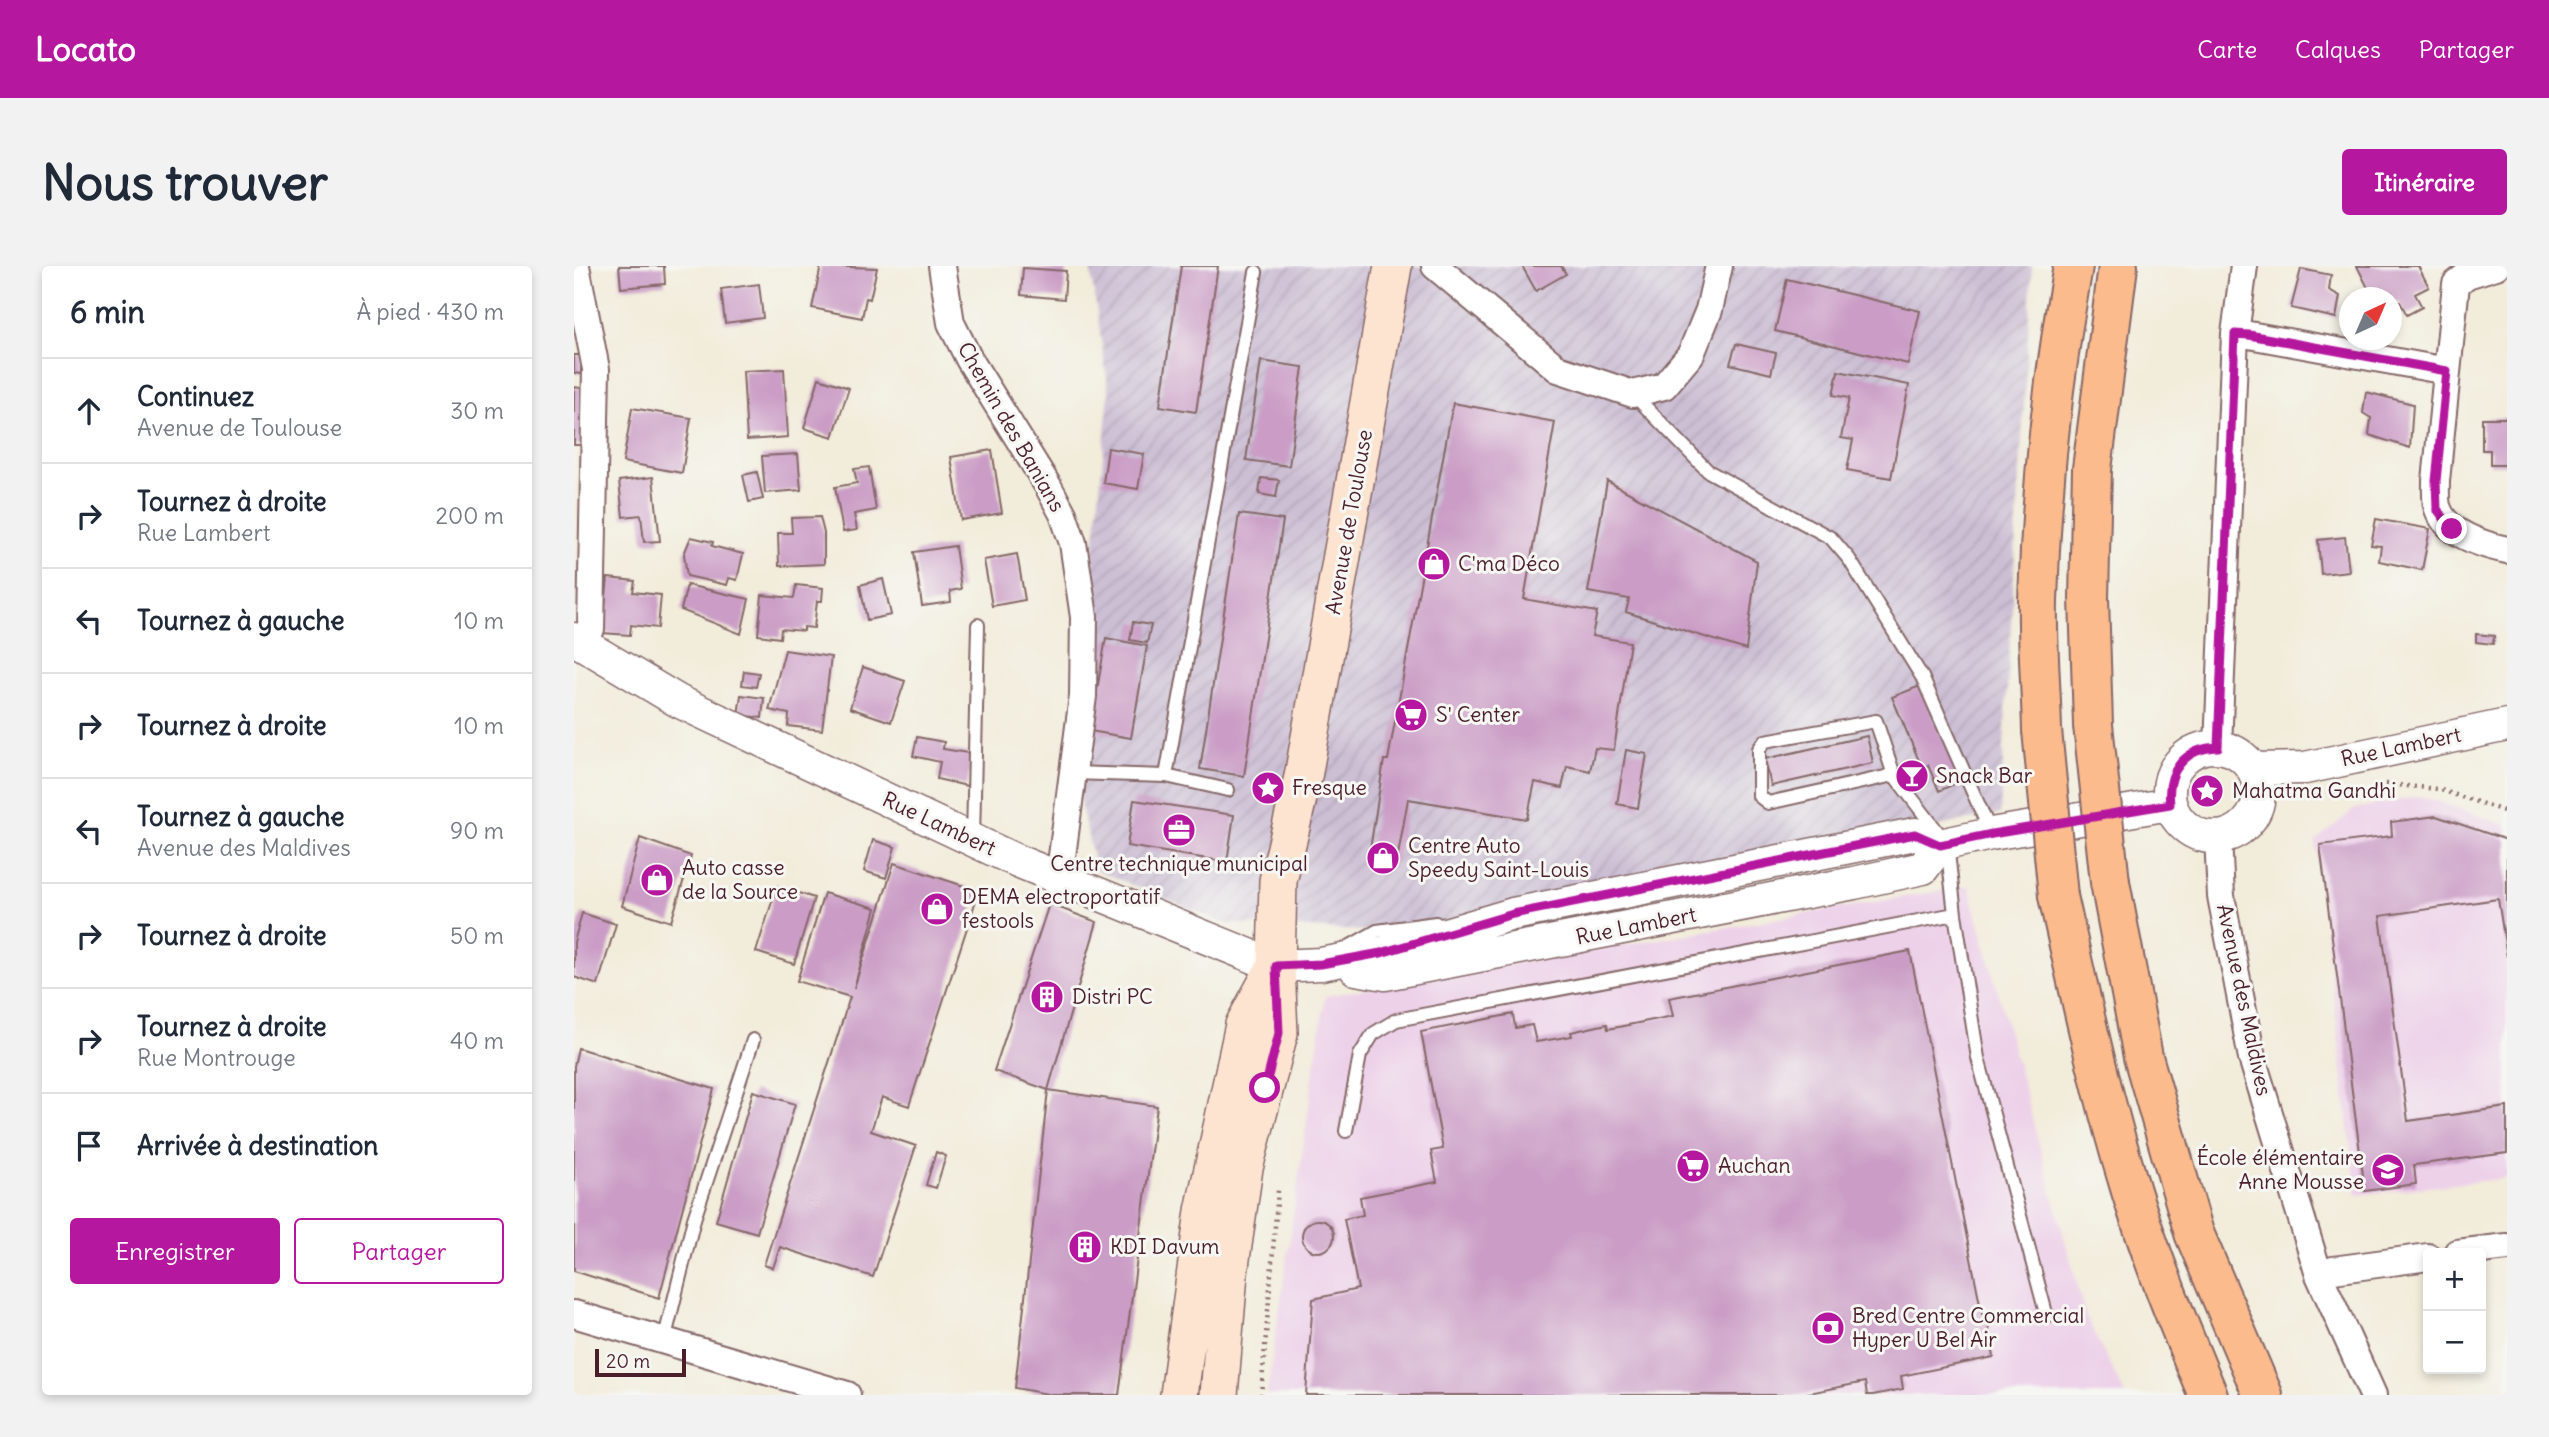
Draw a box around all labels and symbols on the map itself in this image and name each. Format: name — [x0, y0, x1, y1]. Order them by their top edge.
north arrow — [2339, 287, 2402, 350]
street label: Chemin des Banians — [952, 337, 1071, 517]
street label: Avenue de Toulouse — [1319, 427, 1378, 616]
route end — [2436, 513, 2467, 544]
shop icon: C'ma Déco — [1415, 545, 1453, 583]
place label: C'ma Déco — [1458, 550, 1560, 577]
supermarket icon: S' Center — [1392, 696, 1430, 734]
place label: S' Center — [1436, 701, 1520, 728]
street label: Rue Lambert — [2338, 721, 2463, 772]
bar icon: Snack Bar — [1893, 757, 1931, 795]
place label: Snack Bar — [1936, 762, 2033, 789]
place icon: Fresque — [1249, 769, 1287, 807]
place icon: Mahatma Gandhi — [2188, 772, 2226, 810]
place label: Fresque — [1292, 774, 1367, 801]
place label: Mahatma Gandhi — [2232, 777, 2396, 804]
street label: Rue Lambert — [878, 786, 1000, 862]
office icon: Centre technique municipal — [1160, 811, 1198, 849]
place label: Centre Auto Speedy Saint-Louis — [1408, 832, 1589, 883]
shop icon: Centre Auto Speedy Saint-Louis — [1364, 839, 1402, 877]
place label: Centre technique municipal — [1050, 850, 1308, 877]
place label: Auto casse de la Source — [682, 854, 798, 905]
shop icon: Auto casse de la Source — [638, 861, 676, 899]
place label: DEMA electroportatif festools — [962, 883, 1161, 934]
shop icon: DEMA electroportatif festools — [918, 890, 956, 928]
street label: Rue Lambert — [1573, 901, 1698, 950]
street label: Avenue des Maldives — [2211, 902, 2278, 1098]
building icon: Distri PC — [1028, 978, 1066, 1016]
place label: Distri PC — [1072, 983, 1153, 1010]
route start — [1249, 1072, 1280, 1103]
place label: École élémentaire Anne Mousse — [2197, 1144, 2364, 1195]
supermarket icon: Auchan — [1674, 1147, 1712, 1185]
school or university icon: École élémentaire Anne Mousse — [2369, 1151, 2407, 1189]
place label: Auchan — [1718, 1152, 1791, 1179]
building icon: KDI Davum — [1066, 1228, 1104, 1266]
place label: KDI Davum — [1110, 1233, 1219, 1260]
place label: Bred Centre Commercial Hyper U Bel Air — [1852, 1302, 2084, 1353]
bank icon: Bred Centre Commercial Hyper U Bel Air — [1809, 1309, 1847, 1347]
scale bar — [595, 1346, 686, 1378]

